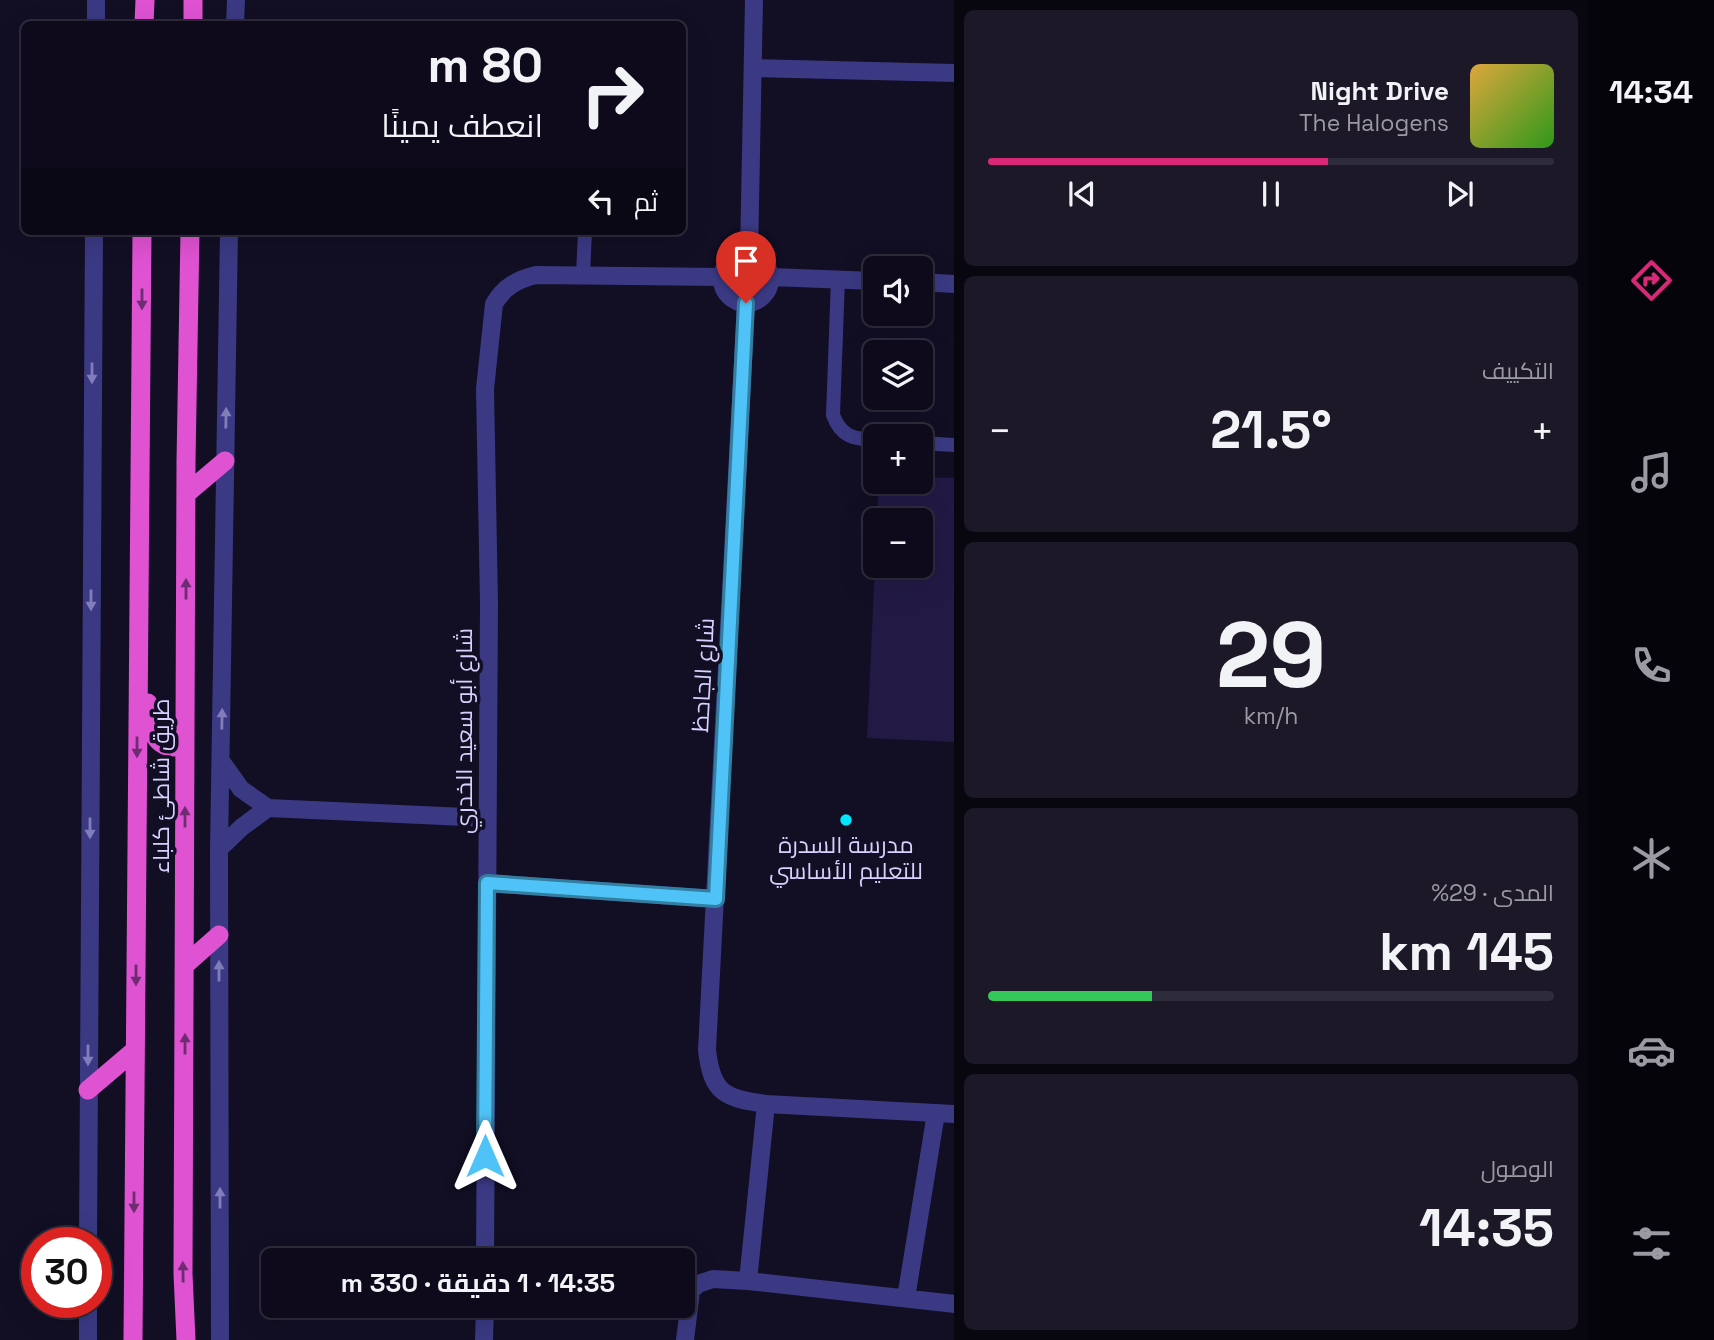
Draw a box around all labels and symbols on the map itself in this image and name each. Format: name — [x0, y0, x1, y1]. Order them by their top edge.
pin — [716, 231, 776, 303]
one-way arrow — [136, 288, 148, 310]
one-way arrow — [87, 362, 98, 384]
one-way arrow — [220, 407, 232, 429]
one-way arrow — [180, 578, 192, 600]
one-way arrow — [85, 589, 97, 611]
street label: شارع الجاحظ — [685, 617, 722, 733]
street label: شارع أبو سعيد الخدري — [449, 628, 482, 834]
street label: طريق شاطئ كلباء — [146, 698, 176, 874]
one-way arrow — [216, 708, 227, 730]
one-way arrow — [131, 736, 143, 758]
one-way arrow — [179, 806, 191, 828]
marker: مدرسة السدرة للتعليم الأساسي — [838, 812, 854, 828]
one-way arrow — [84, 817, 95, 839]
place label: مدرسة السدرة للتعليم الأساسي — [769, 830, 923, 888]
one-way arrow — [213, 960, 225, 982]
one-way arrow — [130, 964, 141, 986]
one-way arrow — [179, 1033, 190, 1055]
one-way arrow — [82, 1044, 94, 1066]
position arrow — [448, 1119, 522, 1193]
one-way arrow — [214, 1187, 225, 1209]
one-way arrow — [128, 1191, 140, 1213]
speed limit sign: 30 — [21, 1227, 112, 1318]
one-way arrow — [177, 1261, 189, 1283]

